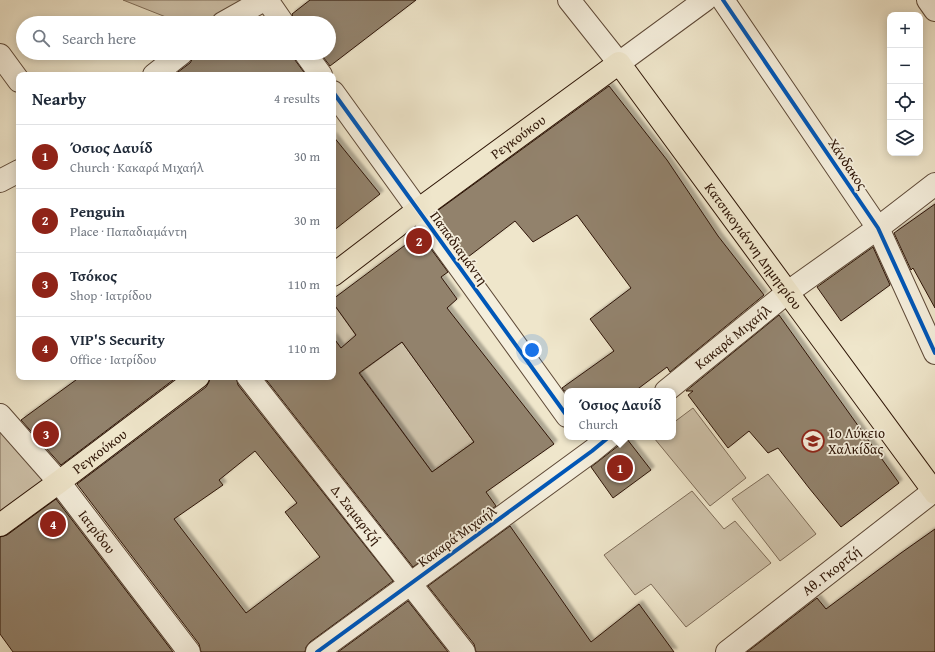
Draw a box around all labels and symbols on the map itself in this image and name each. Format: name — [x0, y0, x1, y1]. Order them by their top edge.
street label: Ρεγκούκου — [486, 110, 550, 164]
street label: Χάνδακος — [823, 134, 873, 194]
street label: Κατσικογιάννη Δημητρίου — [700, 178, 807, 313]
street label: Παπαδιαμάντη — [425, 207, 493, 289]
pin: 2 — [406, 226, 432, 256]
street label: Κακαρά Μιχαήλ — [690, 299, 776, 374]
your location — [522, 340, 542, 360]
pin: 3 — [33, 419, 59, 449]
place label: 1ο Λύκειο Χαλκίδας — [828, 423, 885, 459]
street label: Ρεγκούκου — [68, 424, 131, 478]
school or university icon: 1ο Λύκειο Χαλκίδας — [800, 428, 826, 454]
pin: 1 — [607, 453, 633, 483]
street label: Δ. Σαμαρτζή — [326, 480, 386, 549]
street label: Κακαρά Μιχαήλ — [413, 500, 501, 571]
street label: Ιατρίδου — [74, 506, 120, 558]
pin: 4 — [40, 509, 66, 539]
street label: Αθ. Γκορτζή — [797, 542, 865, 600]

